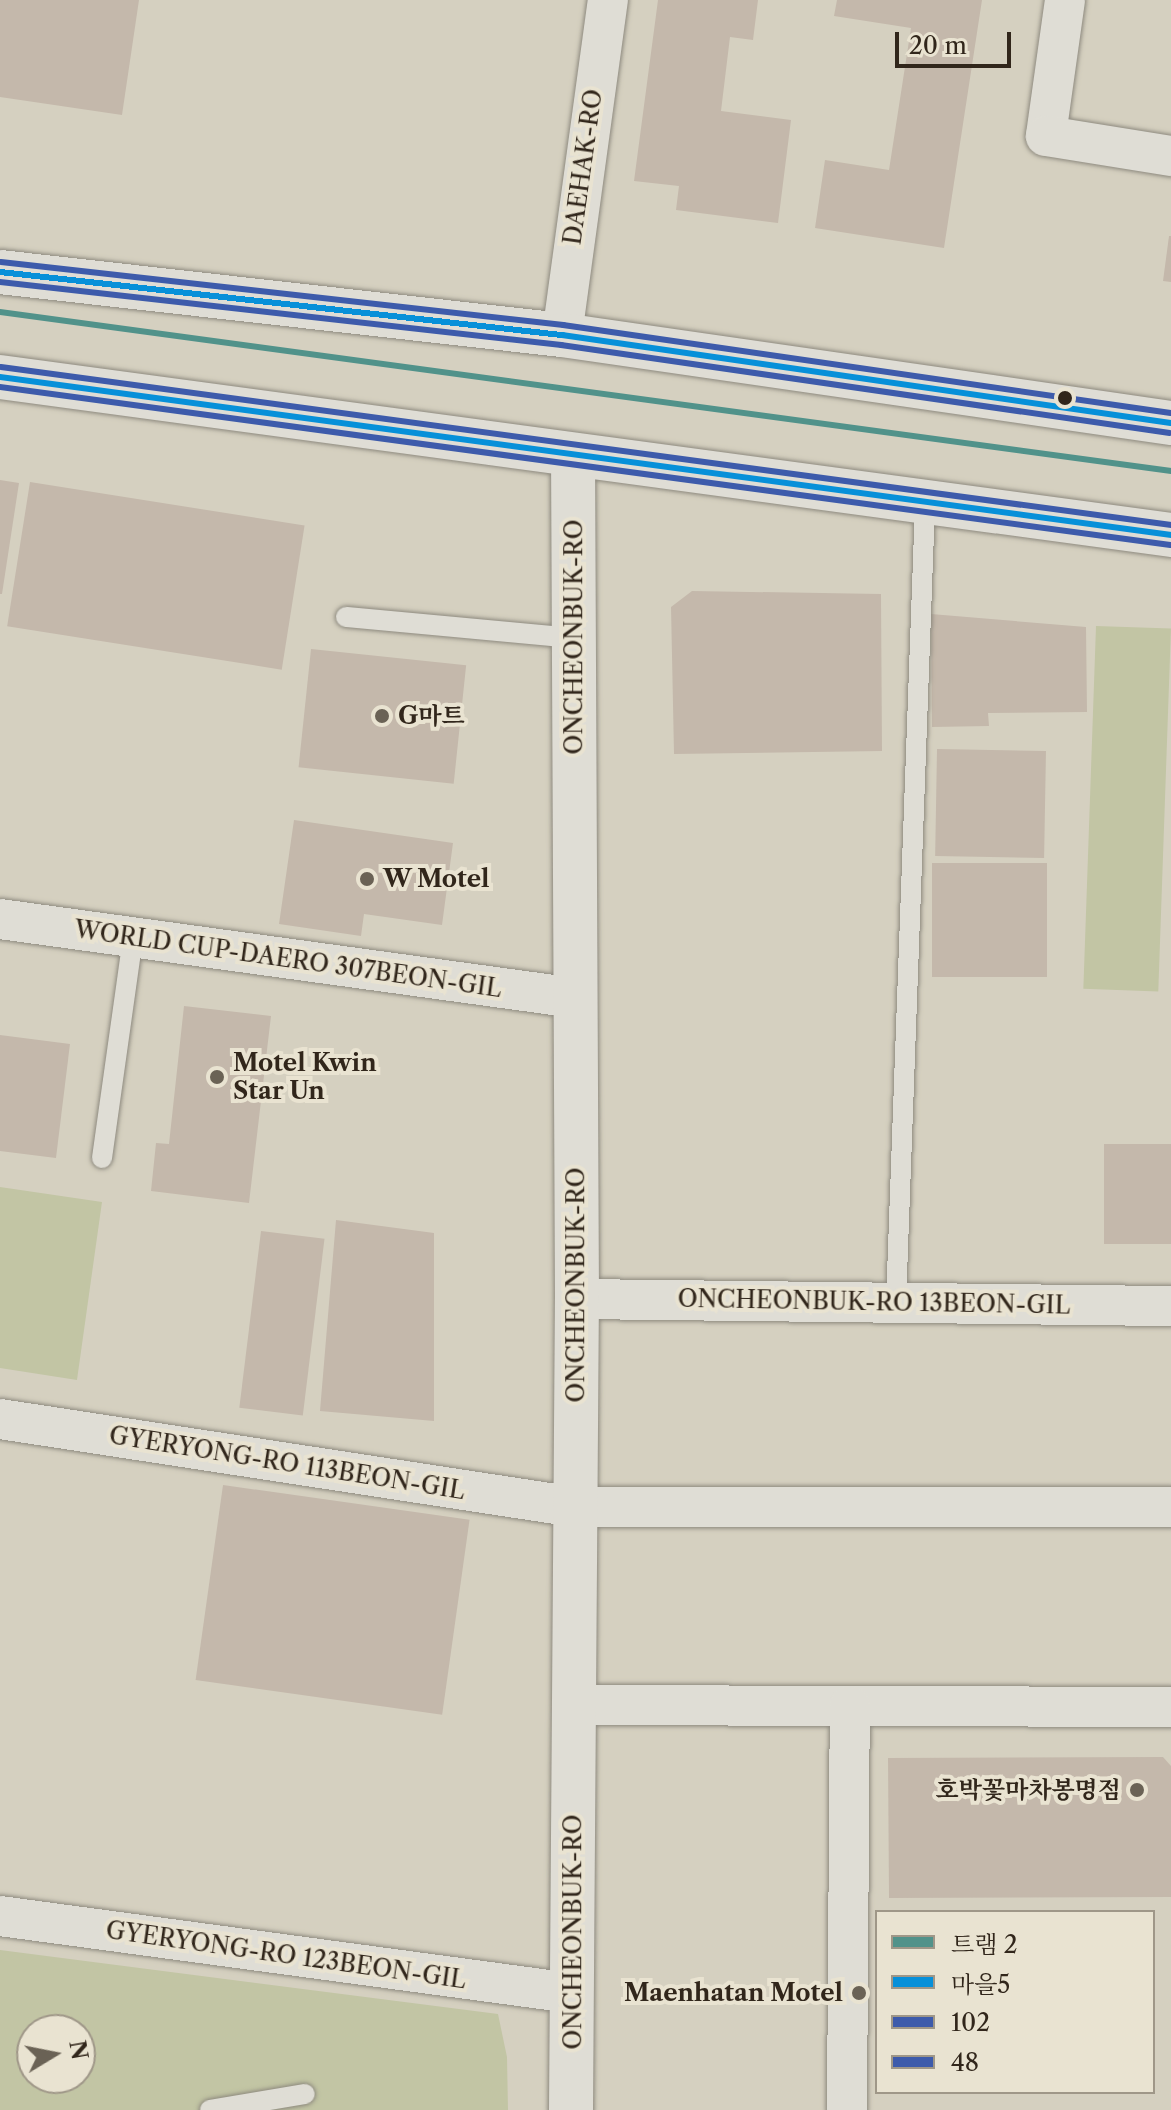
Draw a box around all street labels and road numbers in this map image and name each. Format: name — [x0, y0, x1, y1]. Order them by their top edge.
street label: DAEHAK-RO — [558, 87, 608, 247]
street label: ONCHEONBUK-RO — [560, 519, 588, 755]
street label: WORLD CUP-DAERO 307BEON-GIL — [72, 915, 504, 1003]
street label: ONCHEONBUK-RO — [562, 1167, 590, 1403]
street label: ONCHEONBUK-RO 13BEON-GIL — [677, 1284, 1071, 1320]
street label: GYERYONG-RO 113BEON-GIL — [107, 1421, 467, 1505]
street label: ONCHEONBUK-RO — [559, 1814, 587, 2050]
street label: GYERYONG-RO 123BEON-GIL — [104, 1915, 468, 1995]

